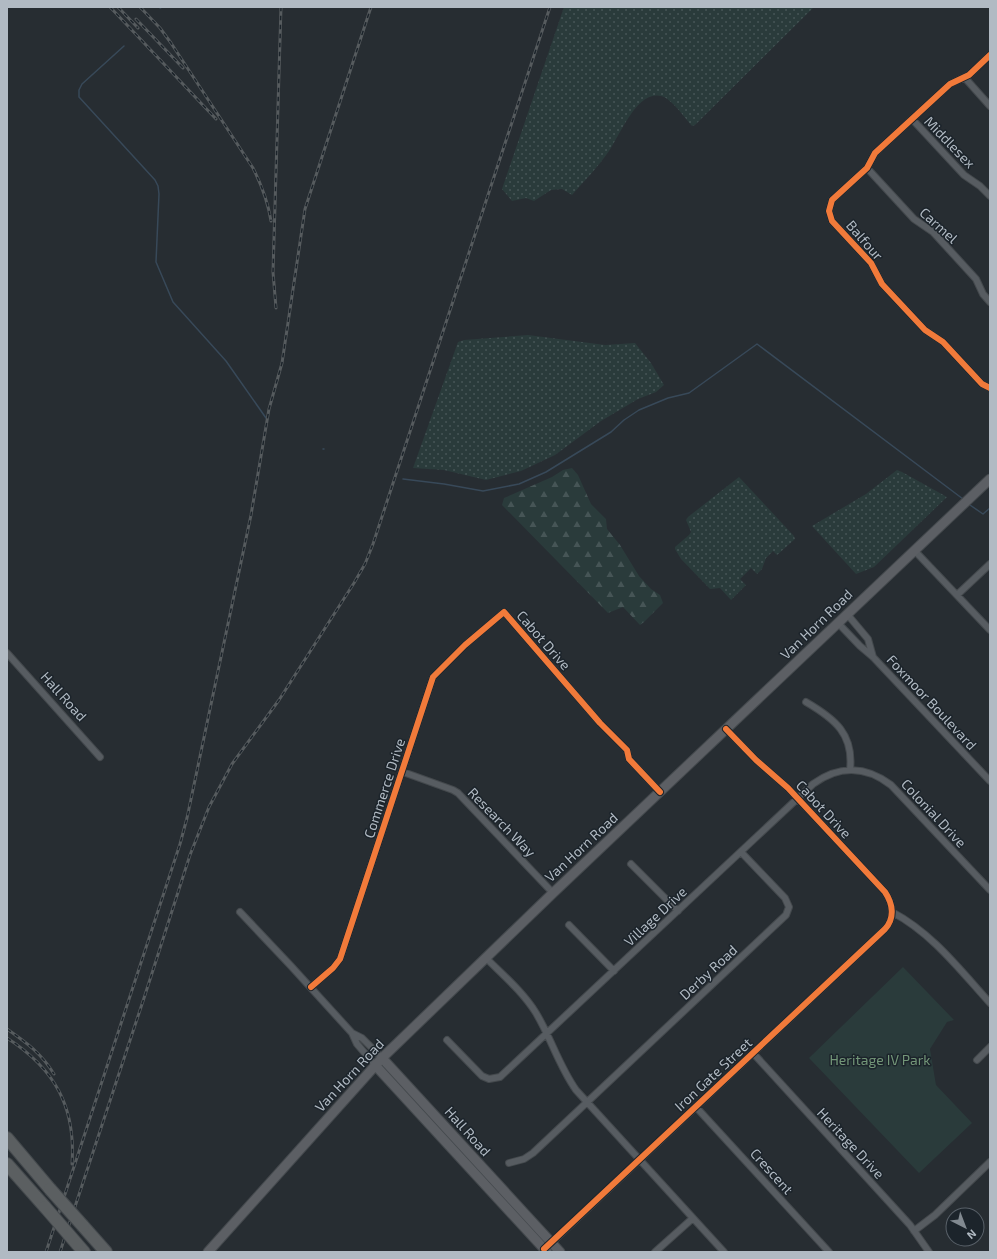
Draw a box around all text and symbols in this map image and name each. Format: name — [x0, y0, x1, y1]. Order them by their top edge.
street label: Middlesex — [921, 113, 979, 172]
street label: Carmel — [917, 204, 962, 247]
street label: Balfour — [843, 217, 887, 264]
street label: Van Horn Road — [776, 585, 856, 663]
street label: Cabot Drive — [514, 607, 574, 673]
street label: Foxmoor Boulevard — [884, 651, 980, 753]
street label: Hall Road — [37, 668, 91, 724]
street label: Commerce Drive — [360, 736, 408, 840]
street label: Colonial Drive — [898, 775, 970, 851]
street label: Cabot Drive — [793, 776, 855, 842]
street label: Research Way — [465, 784, 540, 861]
street label: Van Horn Road — [541, 809, 621, 885]
street label: Village Drive — [620, 883, 690, 949]
street label: Derby Road — [676, 941, 740, 1003]
street label: Iron Gate Street — [671, 1034, 755, 1114]
street label: Van Horn Road — [311, 1035, 387, 1115]
park label: Heritage IV Park — [830, 1051, 930, 1068]
street label: Hall Road — [441, 1103, 495, 1159]
street label: Heritage Drive — [814, 1104, 888, 1182]
street label: Crescent — [747, 1145, 797, 1197]
north arrow — [945, 1207, 985, 1247]
text: N — [965, 1227, 979, 1242]

